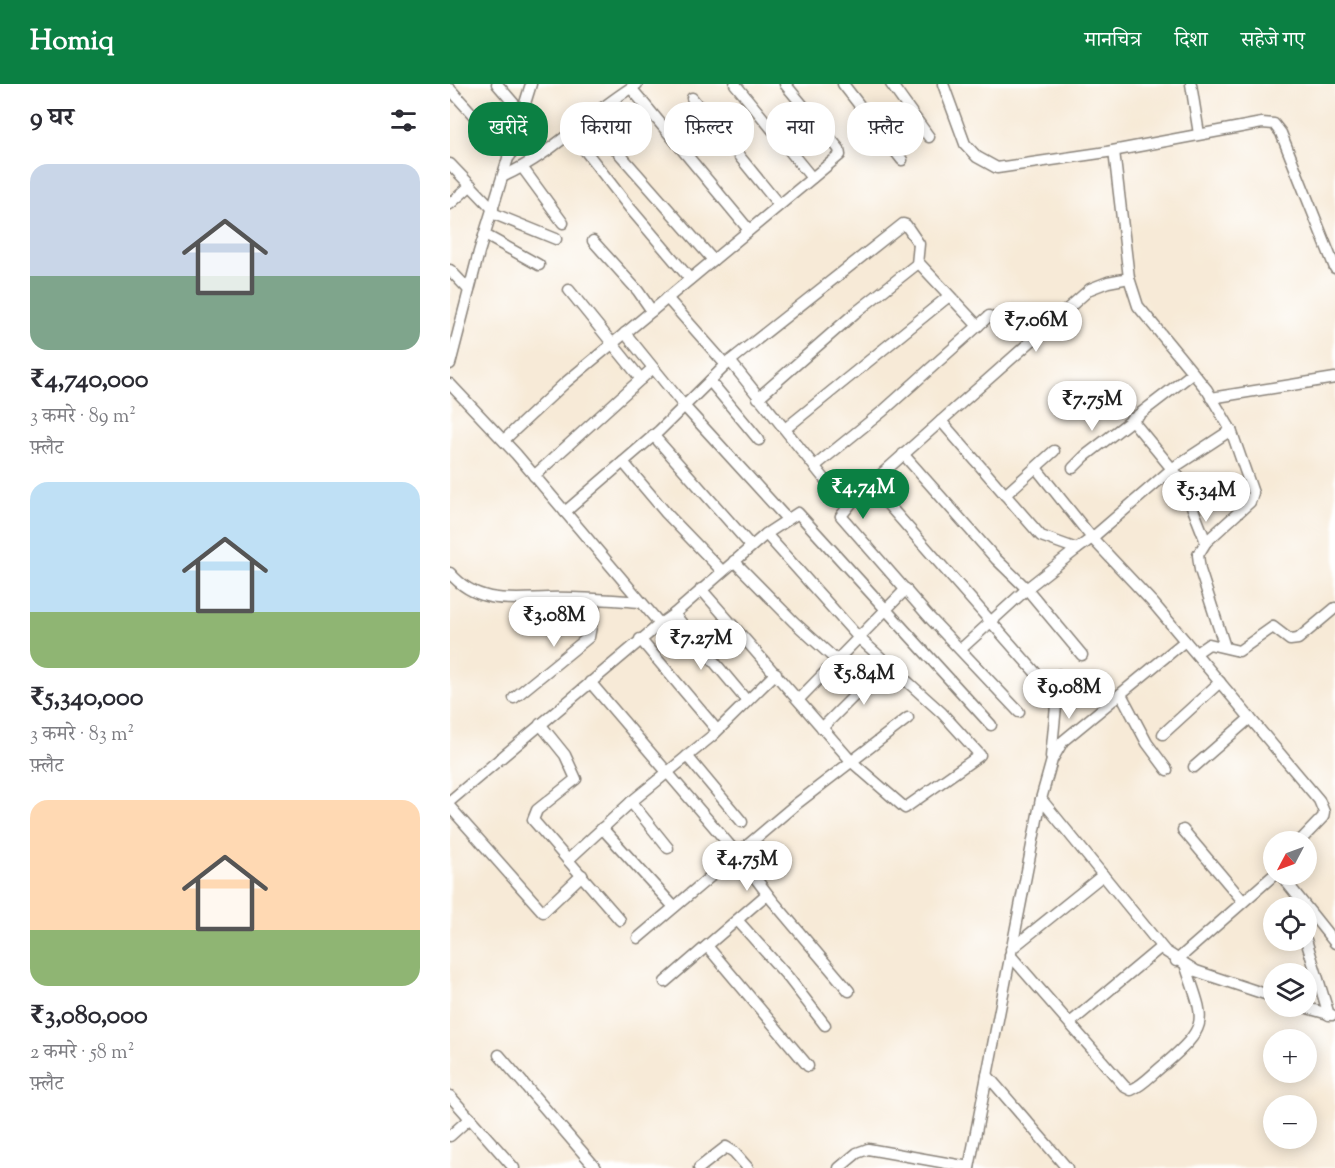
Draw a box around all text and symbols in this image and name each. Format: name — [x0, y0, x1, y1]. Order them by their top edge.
text: Homiq — [30, 22, 114, 62]
text: मानचित्र — [1084, 26, 1141, 56]
text: दिशा — [1174, 26, 1208, 56]
text: सहेजे गए — [1241, 26, 1305, 56]
text: 9 घर — [30, 100, 74, 137]
chip: खरीदें — [468, 102, 548, 156]
chip: किराया — [560, 102, 652, 156]
chip: फ़िल्टर — [664, 102, 754, 156]
chip: नया — [766, 102, 835, 156]
chip: फ़्लैट — [847, 102, 924, 156]
icon: filters — [387, 104, 420, 137]
icon: home — [171, 203, 279, 311]
pin: ₹7.06M — [987, 302, 1085, 353]
text: ₹7.06M — [1004, 307, 1068, 336]
text: ₹4,740,000 — [30, 362, 148, 399]
pin: ₹7.75M — [1043, 381, 1141, 432]
text: ₹7.75M — [1062, 386, 1122, 415]
text: 3 कमरे · 89 m² — [30, 403, 136, 432]
text: फ़्लैट — [30, 435, 63, 464]
pin: ₹4.74M — [814, 469, 912, 520]
pin: ₹5.34M — [1157, 472, 1255, 523]
text: ₹4.74M — [831, 474, 895, 503]
text: ₹5.34M — [1176, 477, 1236, 506]
icon: home — [171, 521, 279, 629]
pin: ₹3.08M — [505, 597, 603, 648]
text: ₹3.08M — [523, 602, 585, 631]
pin: ₹7.27M — [652, 620, 750, 671]
text: ₹7.27M — [670, 625, 732, 654]
pin: ₹5.84M — [815, 655, 913, 706]
text: ₹5.84M — [833, 660, 895, 689]
pin: ₹9.08M — [1020, 669, 1118, 720]
text: ₹9.08M — [1037, 674, 1101, 703]
text: ₹5,340,000 — [30, 680, 144, 717]
text: 3 कमरे · 83 m² — [30, 721, 134, 750]
text: फ़्लैट — [30, 753, 63, 782]
north arrow — [1263, 831, 1317, 885]
map controls — [1263, 831, 1317, 1149]
icon: home — [171, 839, 279, 947]
pin: ₹4.75M — [698, 841, 796, 892]
text: ₹4.75M — [716, 846, 778, 875]
button: locate — [1263, 897, 1317, 951]
button: layers — [1263, 963, 1317, 1017]
text: ₹3,080,000 — [30, 998, 148, 1035]
button: + — [1263, 1029, 1317, 1083]
text: 2 कमरे · 58 m² — [30, 1039, 134, 1068]
text: फ़्लैट — [30, 1071, 63, 1100]
button: − — [1263, 1095, 1317, 1149]

